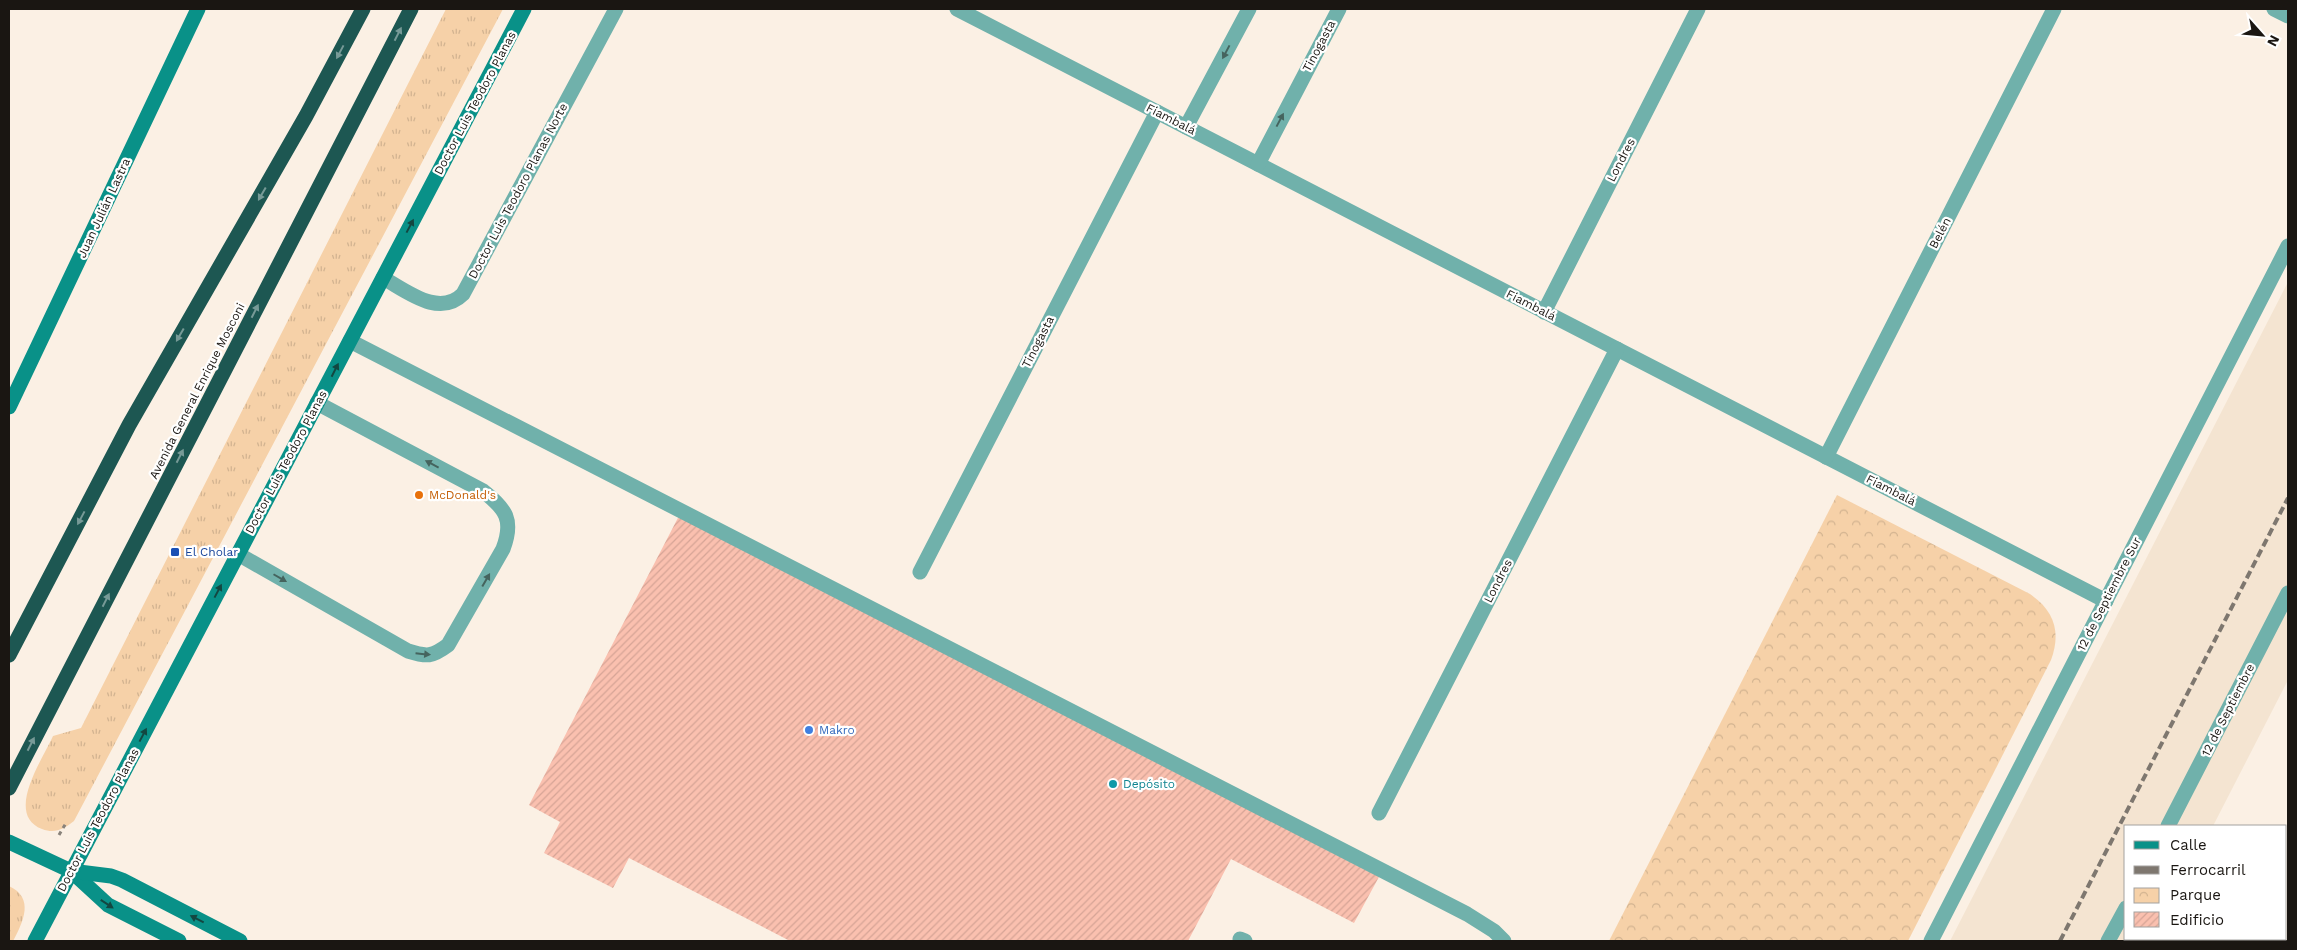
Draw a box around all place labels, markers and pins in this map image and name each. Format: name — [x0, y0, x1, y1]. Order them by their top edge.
place label: McDonald's — [429, 488, 496, 502]
marker: McDonald's — [413, 489, 425, 501]
place label: El Cholar — [185, 545, 238, 559]
marker: El Cholar — [169, 546, 181, 558]
place label: Makro — [819, 723, 855, 737]
marker: Makro — [803, 724, 815, 736]
place label: Depósito — [1123, 777, 1175, 791]
marker: Depósito — [1107, 778, 1119, 790]

